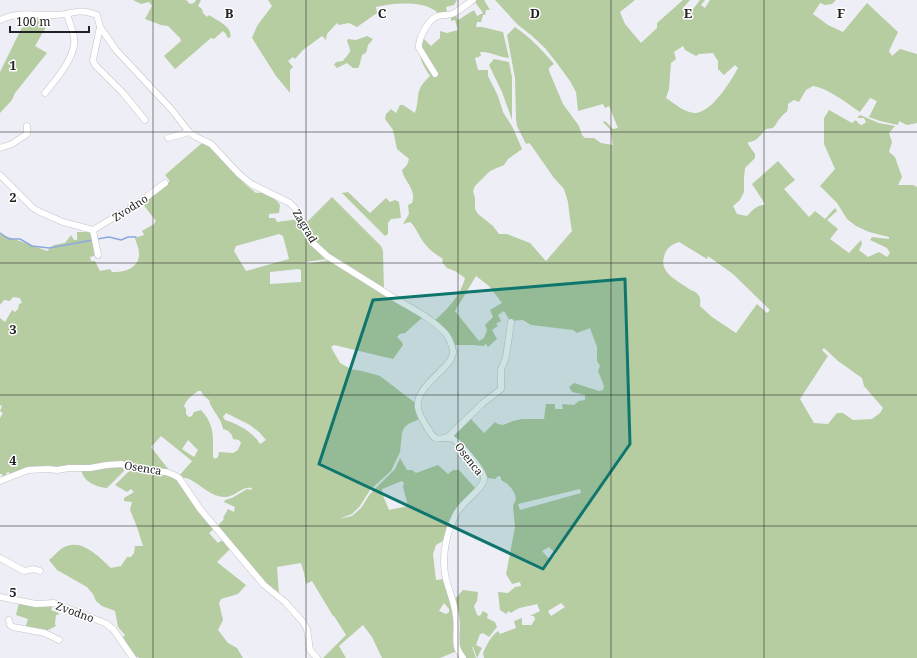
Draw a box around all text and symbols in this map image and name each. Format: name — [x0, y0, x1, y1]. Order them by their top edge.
text: B — [225, 4, 234, 22]
text: C — [378, 4, 387, 22]
text: D — [530, 4, 540, 22]
text: E — [684, 4, 693, 22]
text: F — [837, 4, 845, 22]
scale bar — [10, 8, 89, 34]
text: 100 m — [16, 13, 51, 30]
text: 1 — [9, 56, 17, 74]
text: 2 — [9, 188, 17, 206]
street label: Zvodno — [109, 191, 150, 225]
street label: Zagrad — [290, 206, 321, 245]
text: 3 — [9, 320, 17, 338]
street label: Osenca — [452, 439, 487, 478]
text: 4 — [9, 451, 17, 469]
street label: Osenca — [123, 457, 163, 478]
text: 5 — [9, 583, 17, 601]
street label: Zvodno — [54, 598, 96, 625]

